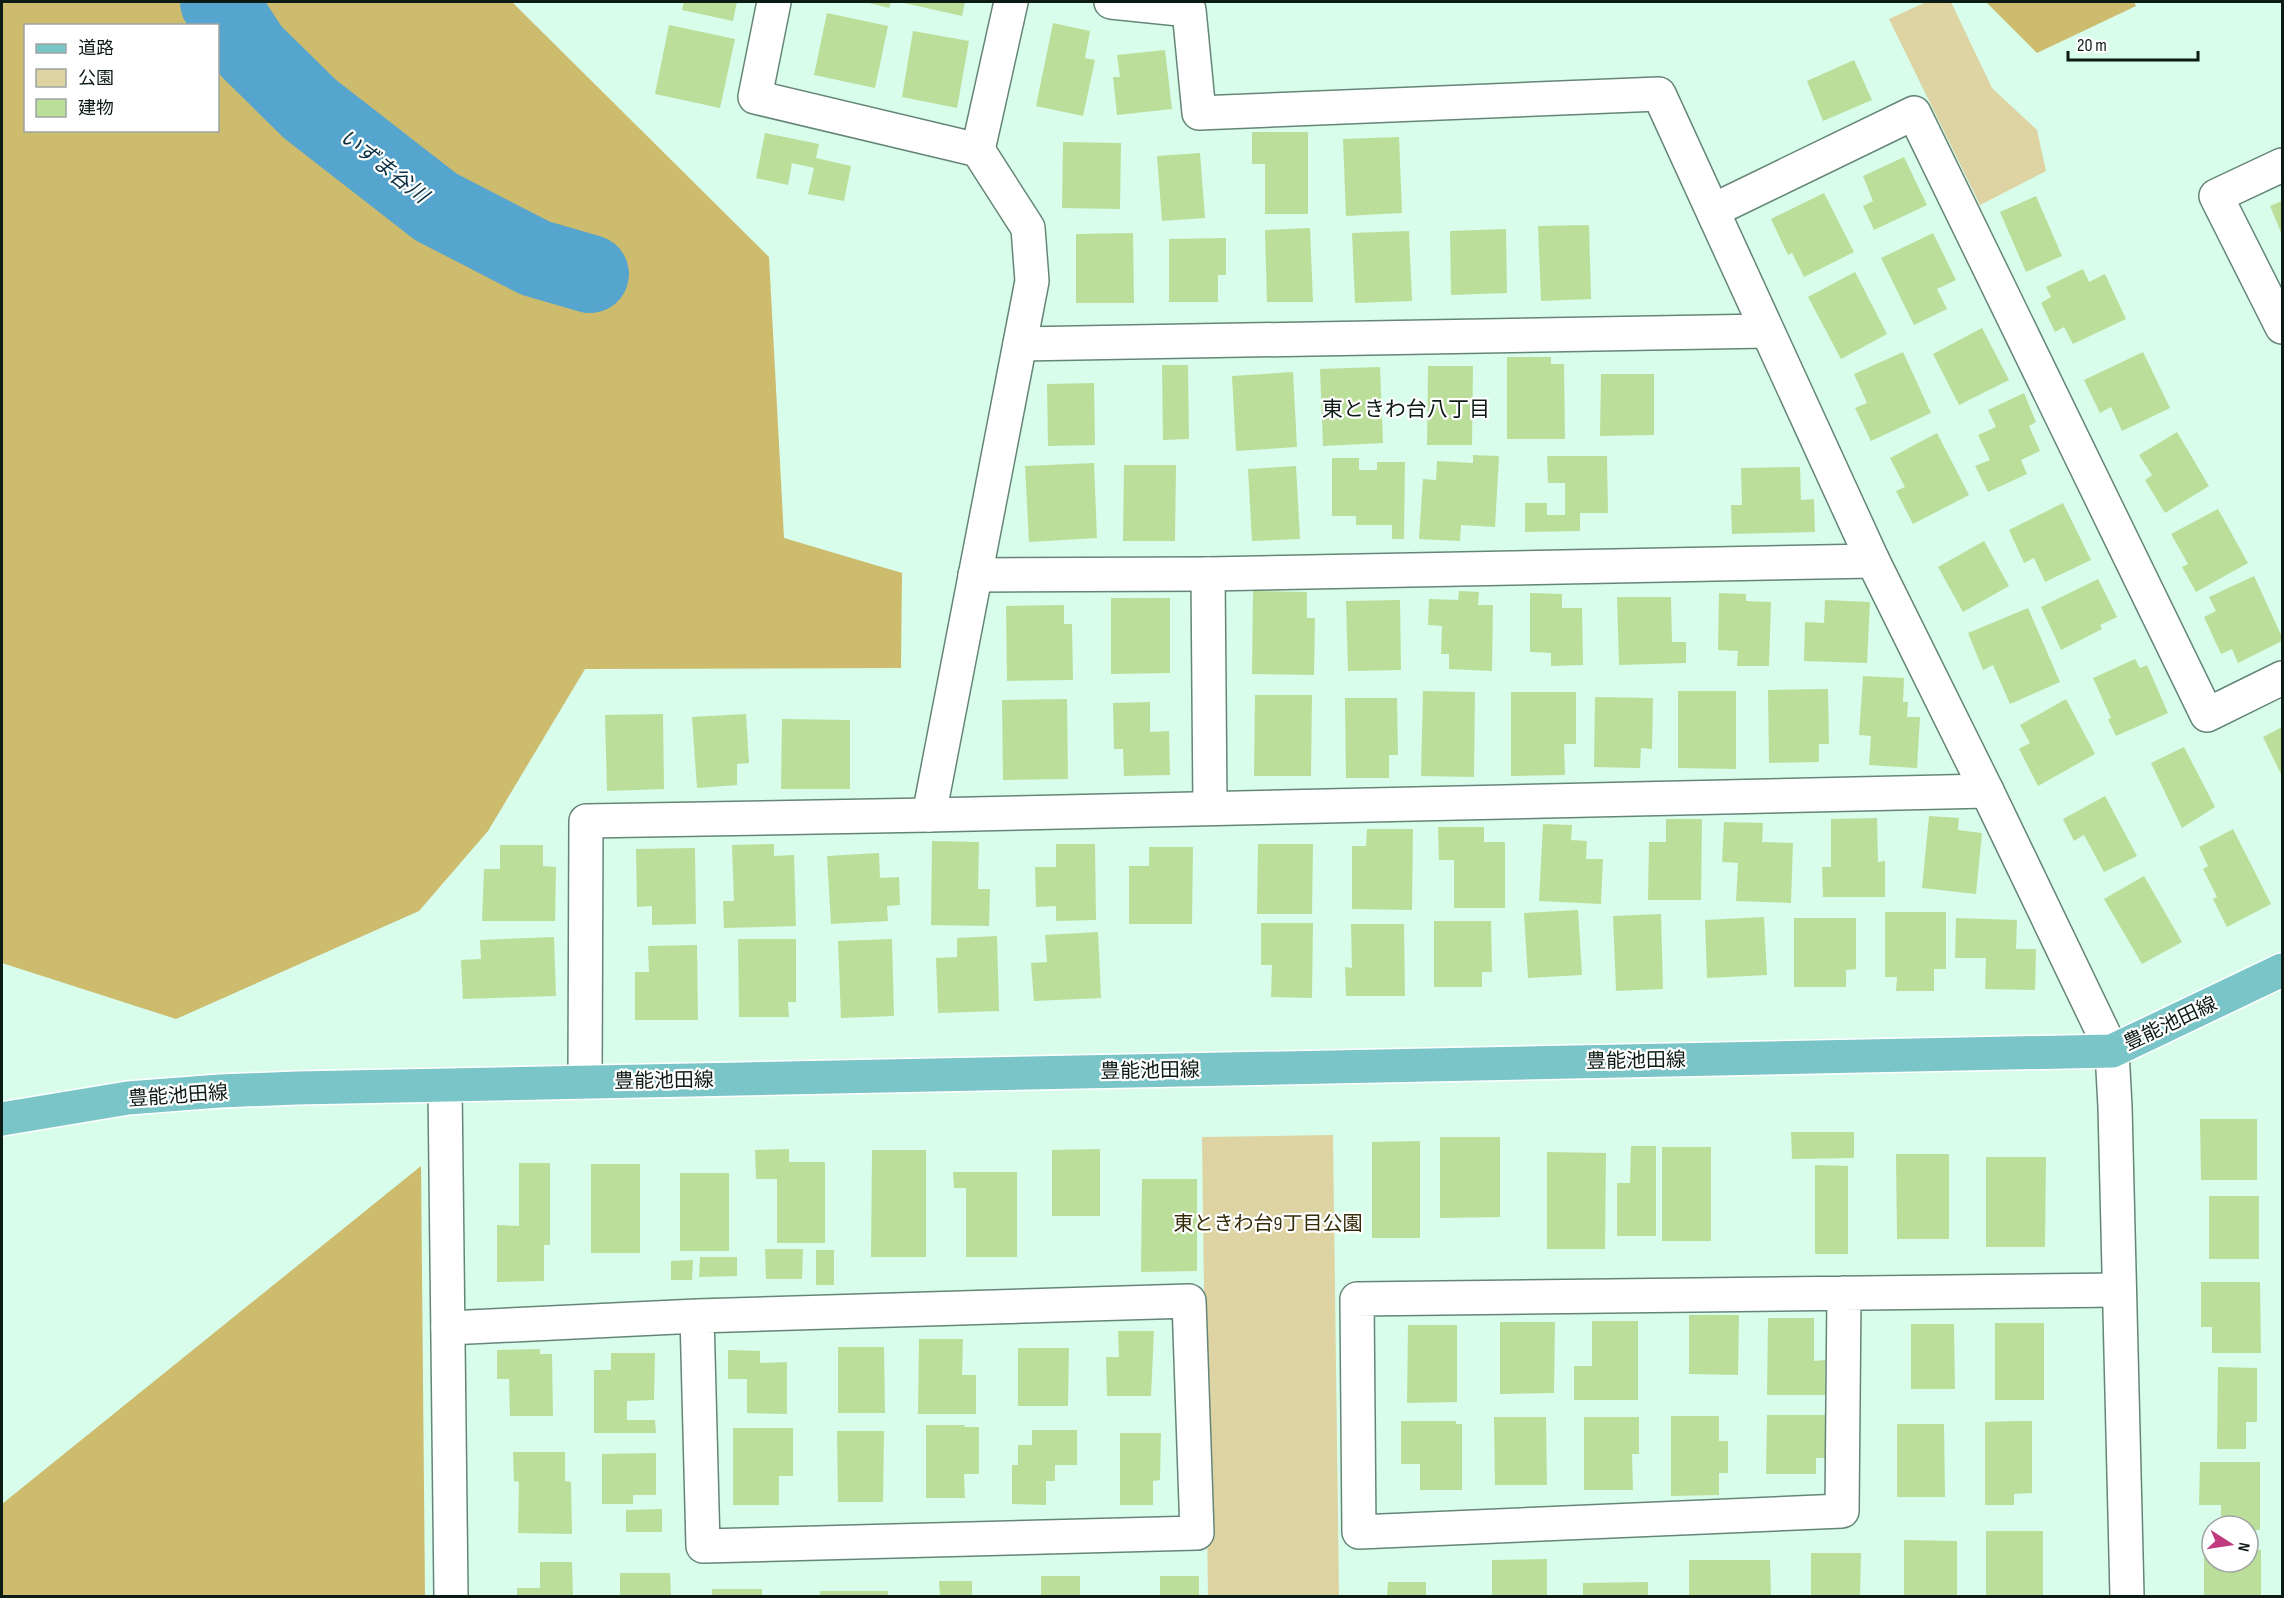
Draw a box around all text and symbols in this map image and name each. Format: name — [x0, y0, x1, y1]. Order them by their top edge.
legend — [24, 24, 219, 132]
scale bar — [2068, 24, 2198, 62]
text: 20 m — [2077, 35, 2107, 56]
text: 道路 — [78, 38, 114, 59]
text: 公園 — [78, 68, 114, 89]
text: 建物 — [78, 98, 114, 119]
water label: いずま谷川 — [335, 124, 434, 210]
district label: 東ときわ台八丁目 — [1322, 397, 1490, 422]
street label: 豊能池田線 — [2120, 992, 2221, 1056]
street label: 豊能池田線 — [1586, 1048, 1686, 1074]
street label: 豊能池田線 — [1100, 1058, 1200, 1084]
street label: 豊能池田線 — [614, 1068, 714, 1094]
street label: 豊能池田線 — [127, 1081, 229, 1111]
park label: 東ときわ台9丁目公園 — [1174, 1212, 1362, 1236]
north arrow — [2200, 1514, 2260, 1574]
text: N — [2233, 1541, 2253, 1553]

